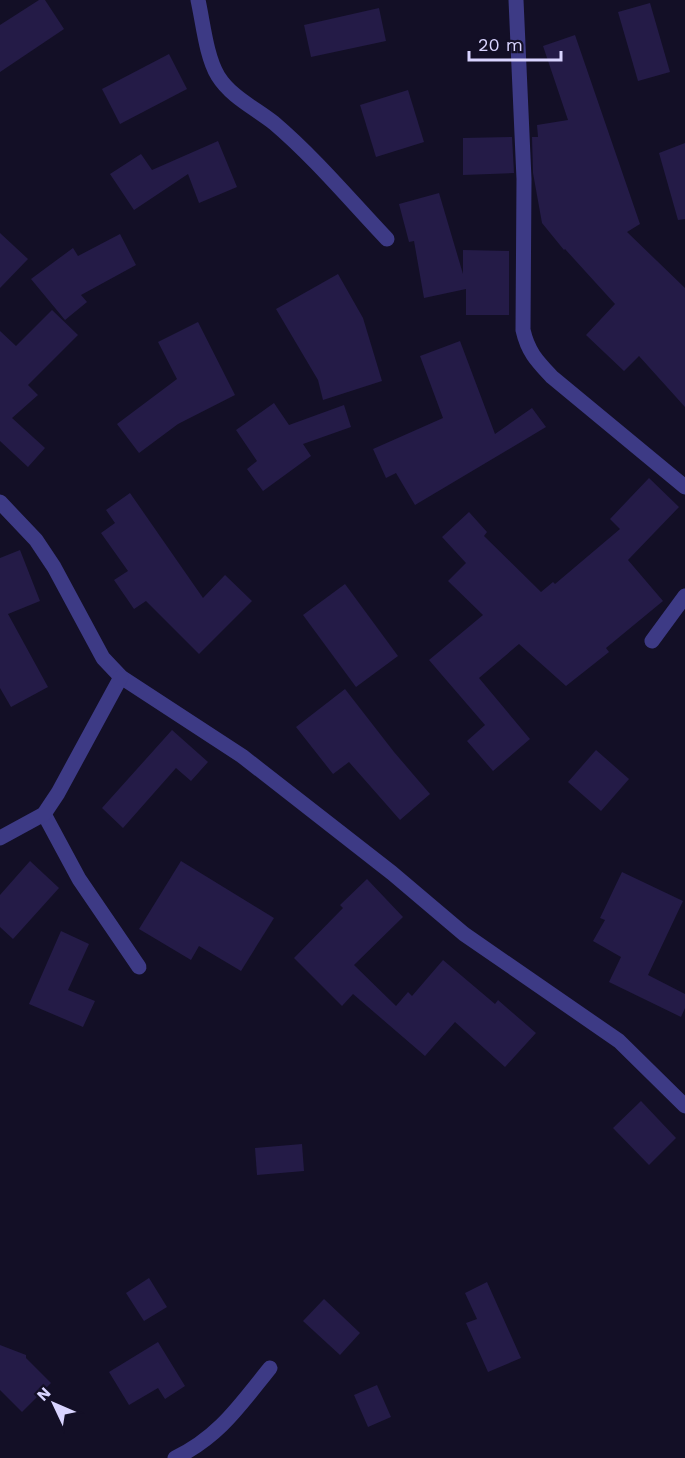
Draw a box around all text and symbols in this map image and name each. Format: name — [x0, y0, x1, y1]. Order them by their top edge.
scale bar — [469, 24, 560, 62]
text: 20 m — [478, 34, 523, 55]
north arrow — [24, 1374, 84, 1434]
text: N — [33, 1383, 55, 1405]

